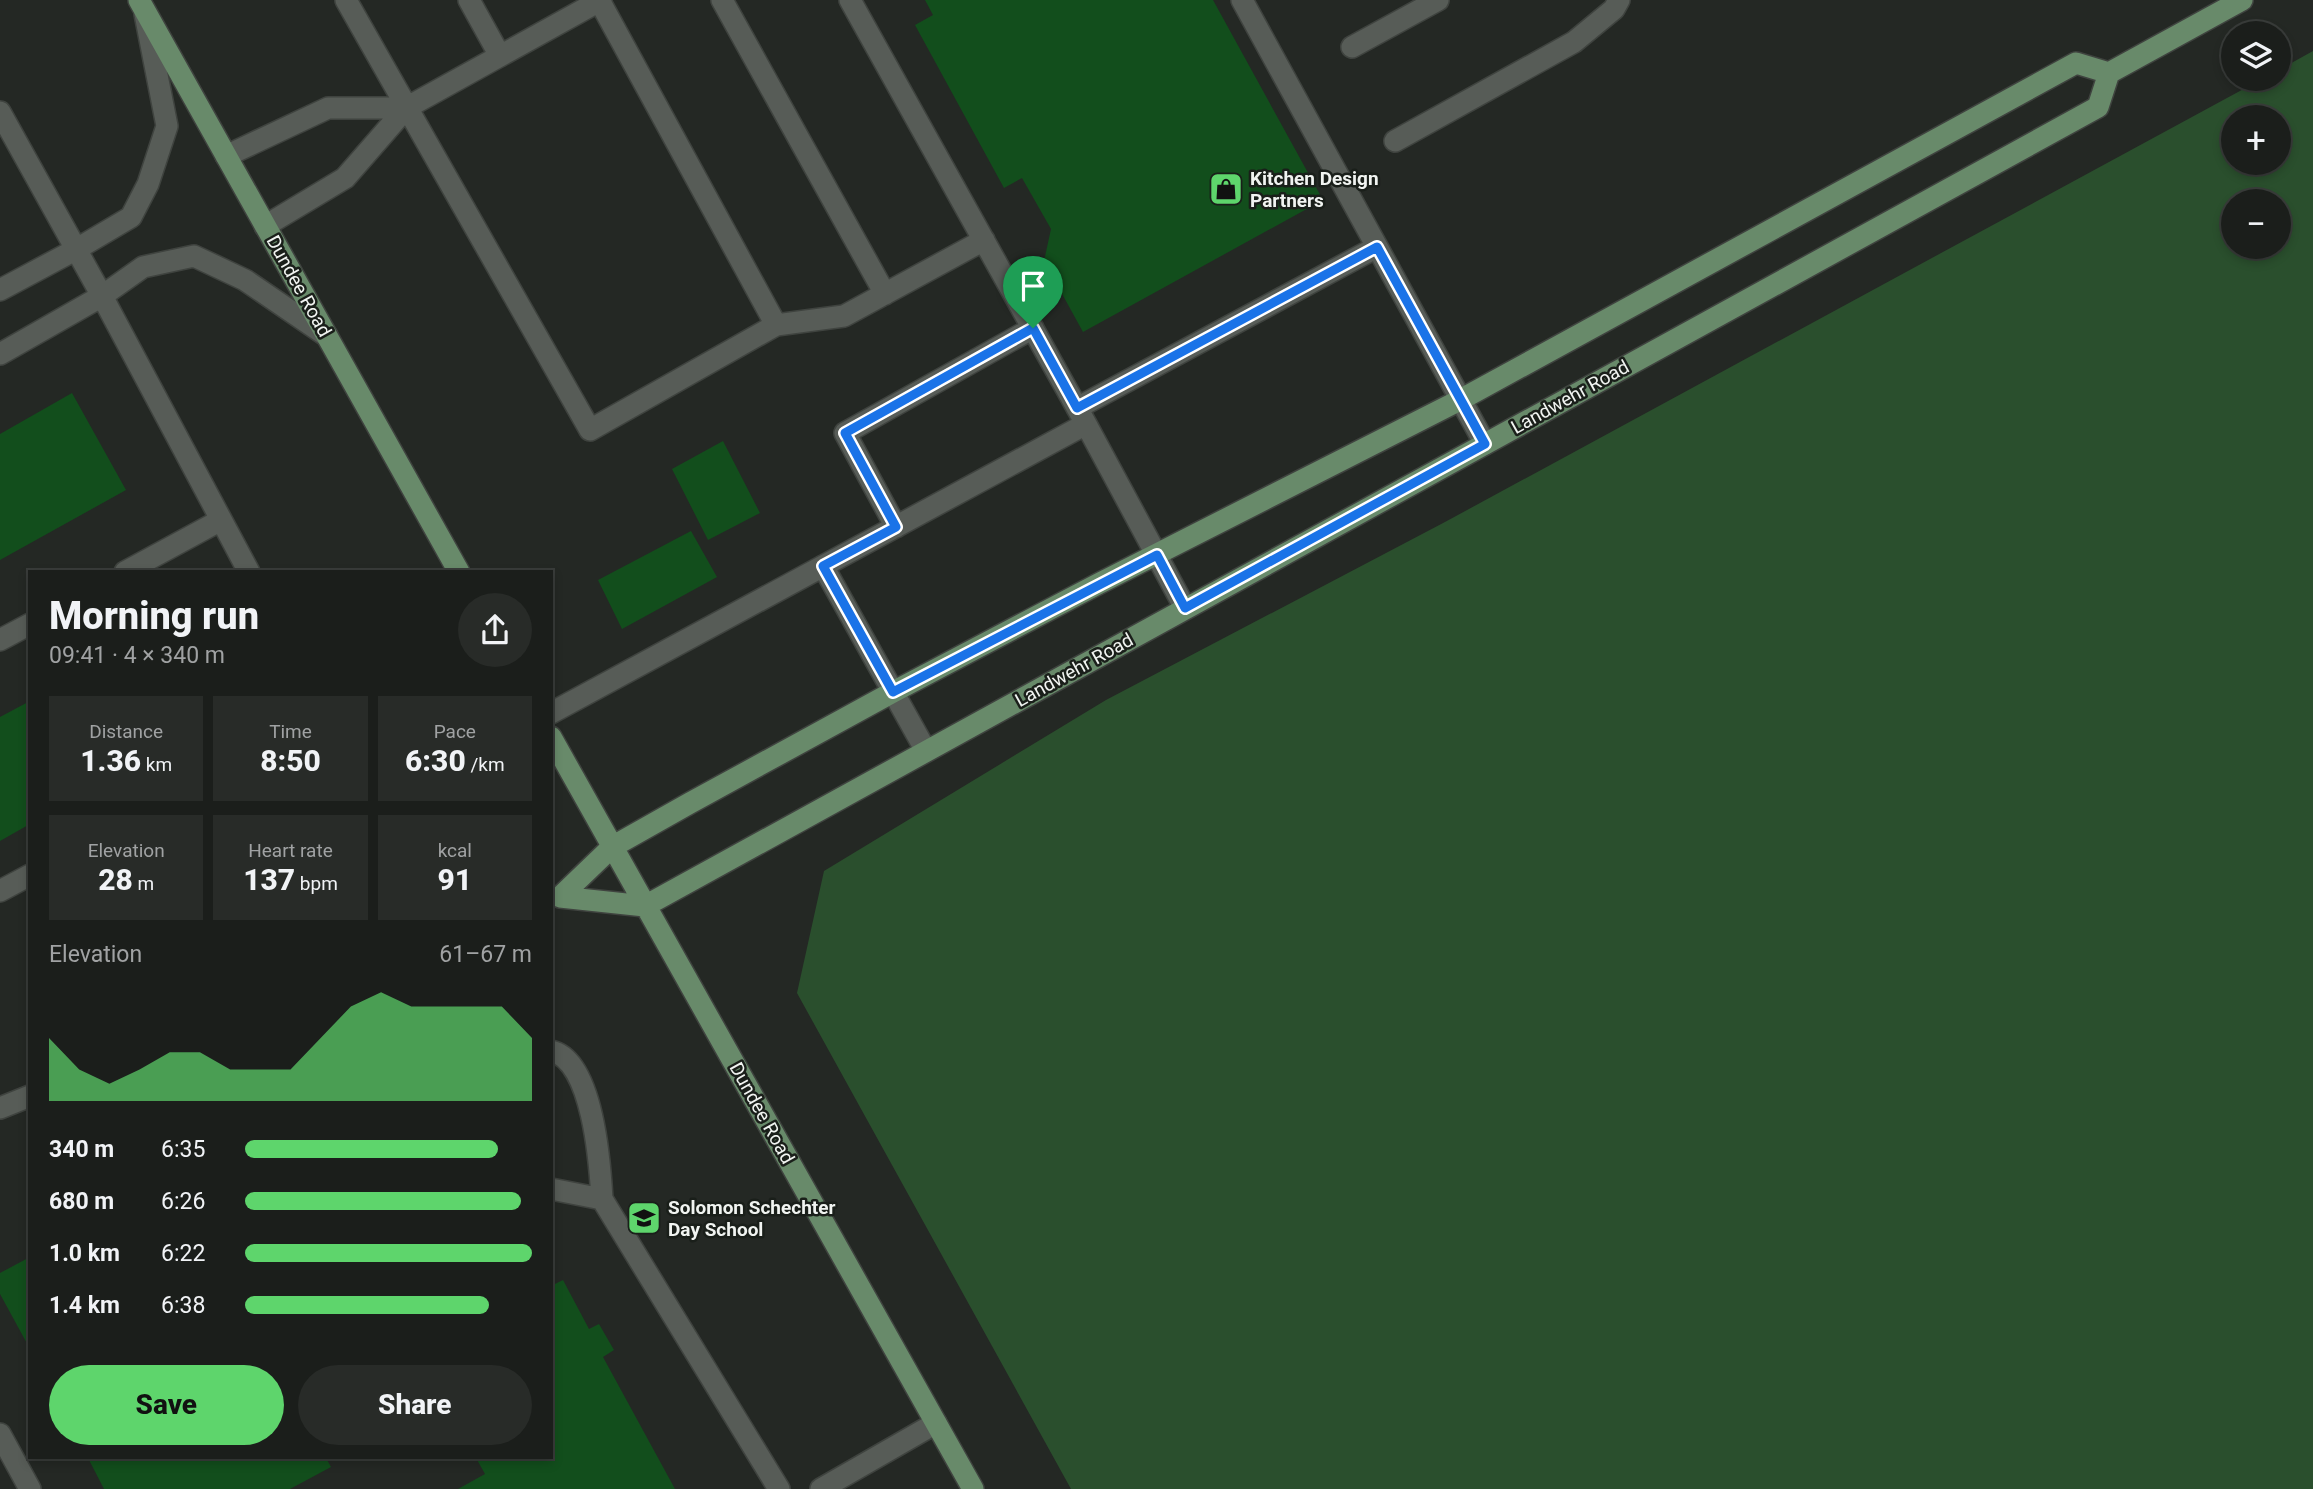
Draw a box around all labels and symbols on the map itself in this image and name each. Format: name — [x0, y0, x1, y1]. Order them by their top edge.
place label: Kitchen Design Partners — [1250, 167, 1379, 212]
shop icon: Kitchen Design Partners — [1207, 170, 1245, 208]
street label: Dundee Road — [262, 231, 336, 341]
pin — [1003, 256, 1063, 328]
street label: Landwehr Road — [1507, 355, 1633, 439]
street label: Landwehr Road — [1011, 628, 1137, 712]
street label: Dundee Road — [725, 1058, 799, 1168]
place label: Solomon Schechter Day School — [668, 1196, 835, 1241]
school or university icon: Solomon Schechter Day School — [625, 1199, 663, 1237]

